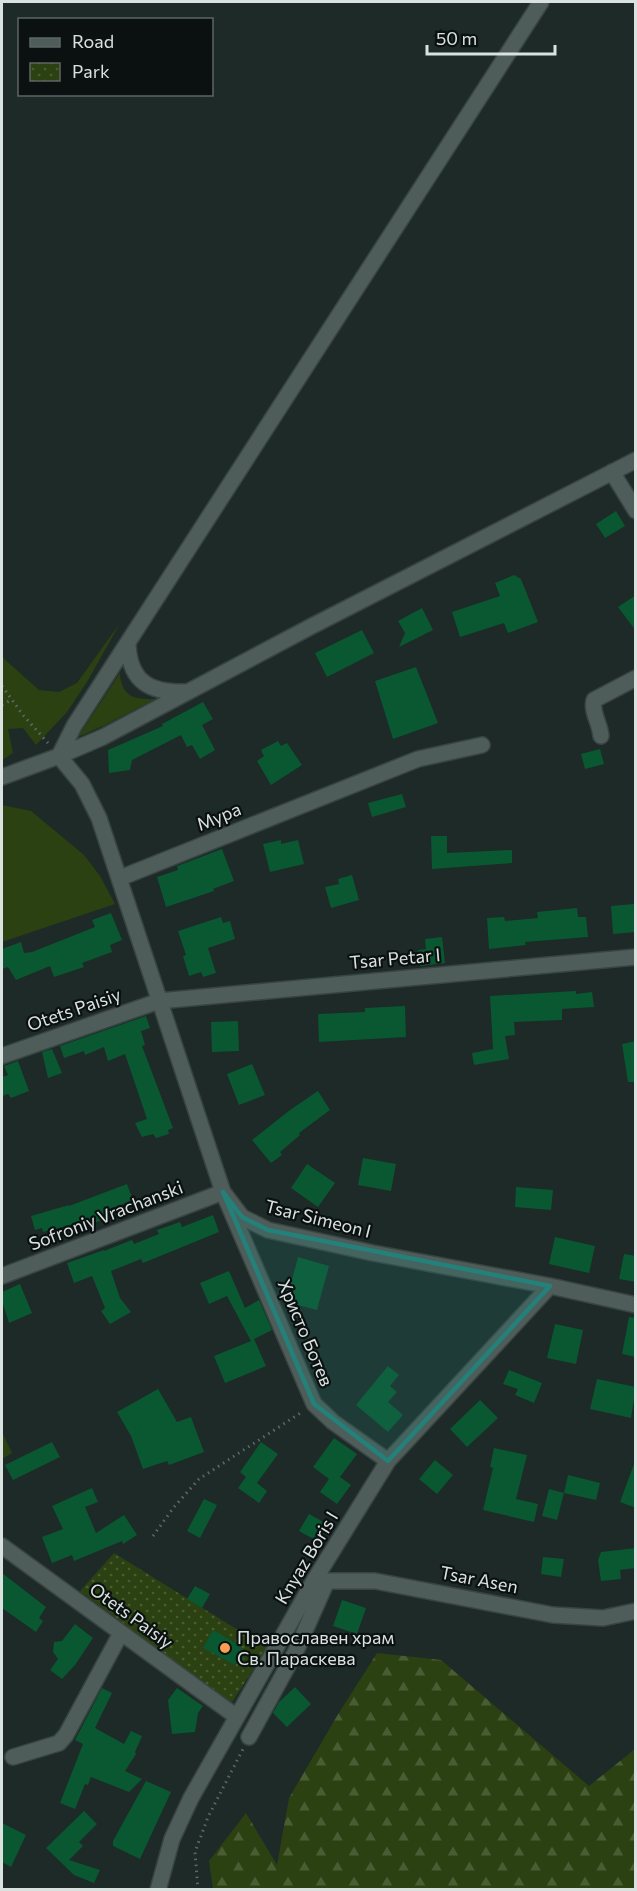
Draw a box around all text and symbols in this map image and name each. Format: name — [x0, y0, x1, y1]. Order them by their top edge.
legend — [18, 18, 213, 96]
scale bar — [427, 18, 554, 56]
text: 50 m — [436, 27, 477, 49]
text: Road — [72, 30, 114, 52]
text: Park — [72, 60, 110, 82]
street label: Мура — [193, 797, 244, 835]
street label: Tsar Petar I — [348, 943, 441, 973]
street label: Otets Paisiy — [24, 983, 123, 1035]
street label: Sofroniy Vrachanski — [26, 1176, 186, 1255]
street label: Tsar Simeon I — [263, 1194, 373, 1242]
street label: Христо Ботев — [274, 1276, 338, 1389]
street label: Knyaz Boris I — [270, 1507, 342, 1608]
street label: Tsar Asen — [438, 1561, 520, 1597]
street label: Otets Paisiy — [86, 1578, 178, 1653]
place label: Православен храм Св. Параскева — [237, 1626, 394, 1669]
marker: Православен храм Св. Параскева — [218, 1641, 232, 1655]

